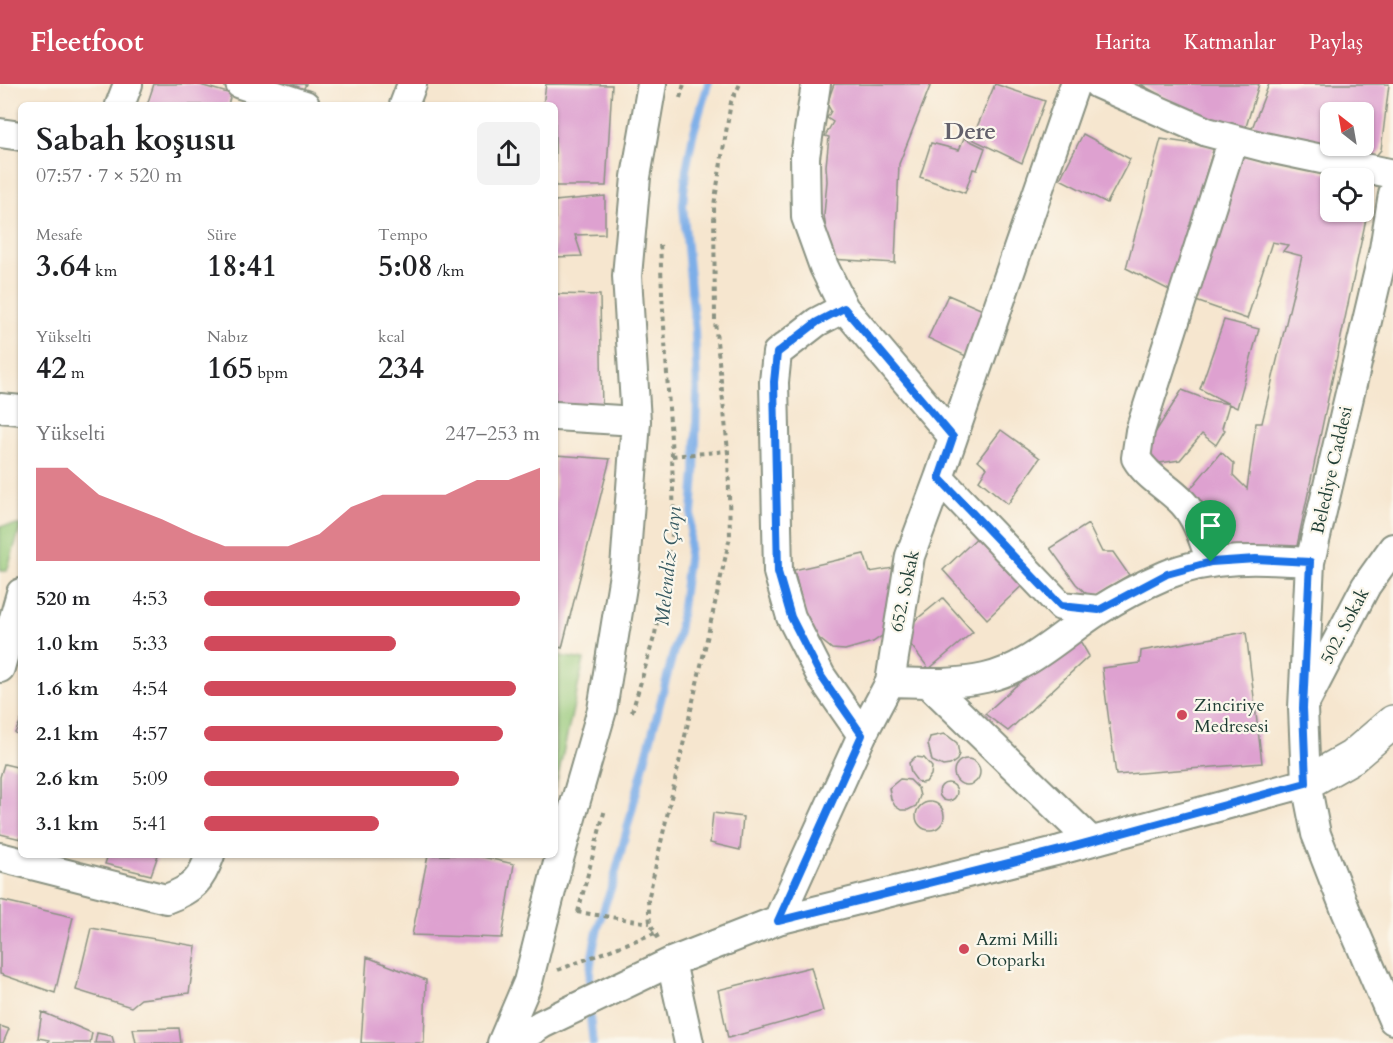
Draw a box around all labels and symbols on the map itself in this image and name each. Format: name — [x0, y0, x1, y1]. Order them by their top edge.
north arrow — [1320, 102, 1374, 156]
district label: Dere — [944, 115, 996, 148]
street label: Belediye Caddesi — [1305, 404, 1359, 536]
pin — [1185, 500, 1236, 562]
water label: Melendiz Çayı — [648, 504, 688, 627]
street label: 652. Sokak — [884, 548, 926, 634]
street label: 502. Sokak — [1315, 583, 1376, 668]
place label: Zinciriye Medresesi — [1194, 693, 1269, 739]
marker: Zinciriye Medresesi — [1175, 708, 1189, 722]
place label: Azmi Milli Otoparkı — [976, 927, 1058, 973]
marker: Azmi Milli Otoparkı — [957, 942, 971, 956]

